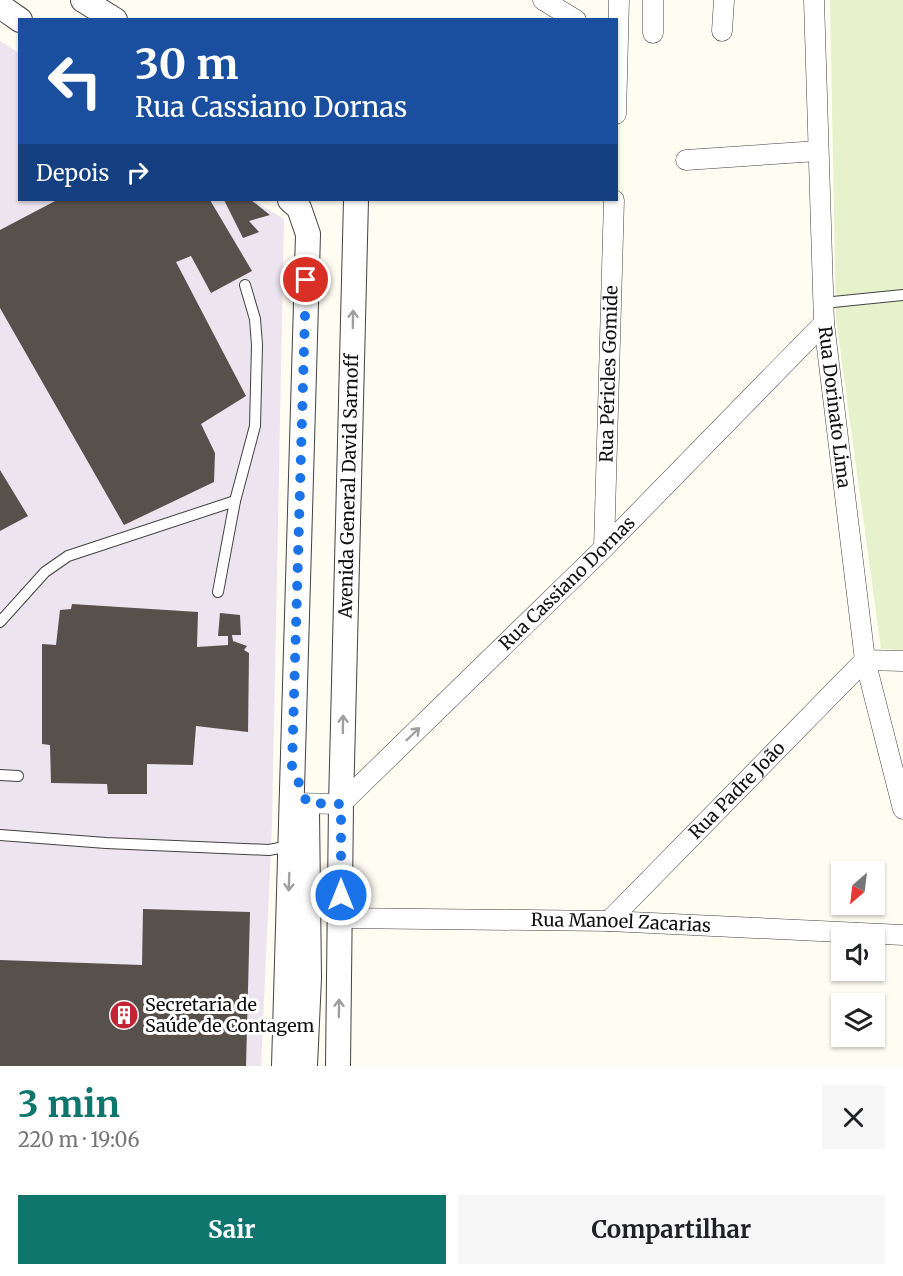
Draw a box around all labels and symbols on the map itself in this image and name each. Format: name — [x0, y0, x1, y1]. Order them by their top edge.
pin — [280, 254, 331, 305]
street label: Rua Péricles Gomide — [594, 285, 623, 463]
one-way arrow — [347, 310, 359, 330]
street label: Rua Dorinato Lima — [813, 325, 856, 490]
street label: Avenida General David Sarnoff — [334, 352, 363, 620]
street label: Rua Cassiano Dornas — [494, 511, 640, 655]
one-way arrow — [337, 715, 349, 735]
one-way arrow — [405, 726, 420, 741]
street label: Rua Padre João — [684, 736, 790, 844]
north arrow — [831, 861, 885, 915]
position arrow — [309, 863, 373, 927]
one-way arrow — [283, 872, 295, 892]
street label: Rua Manoel Zacarias — [531, 908, 712, 937]
place label: Secretaria de Saúde de Contagem — [145, 993, 314, 1037]
one-way arrow — [333, 998, 345, 1018]
building icon: Secretaria de Saúde de Contagem — [108, 999, 140, 1031]

